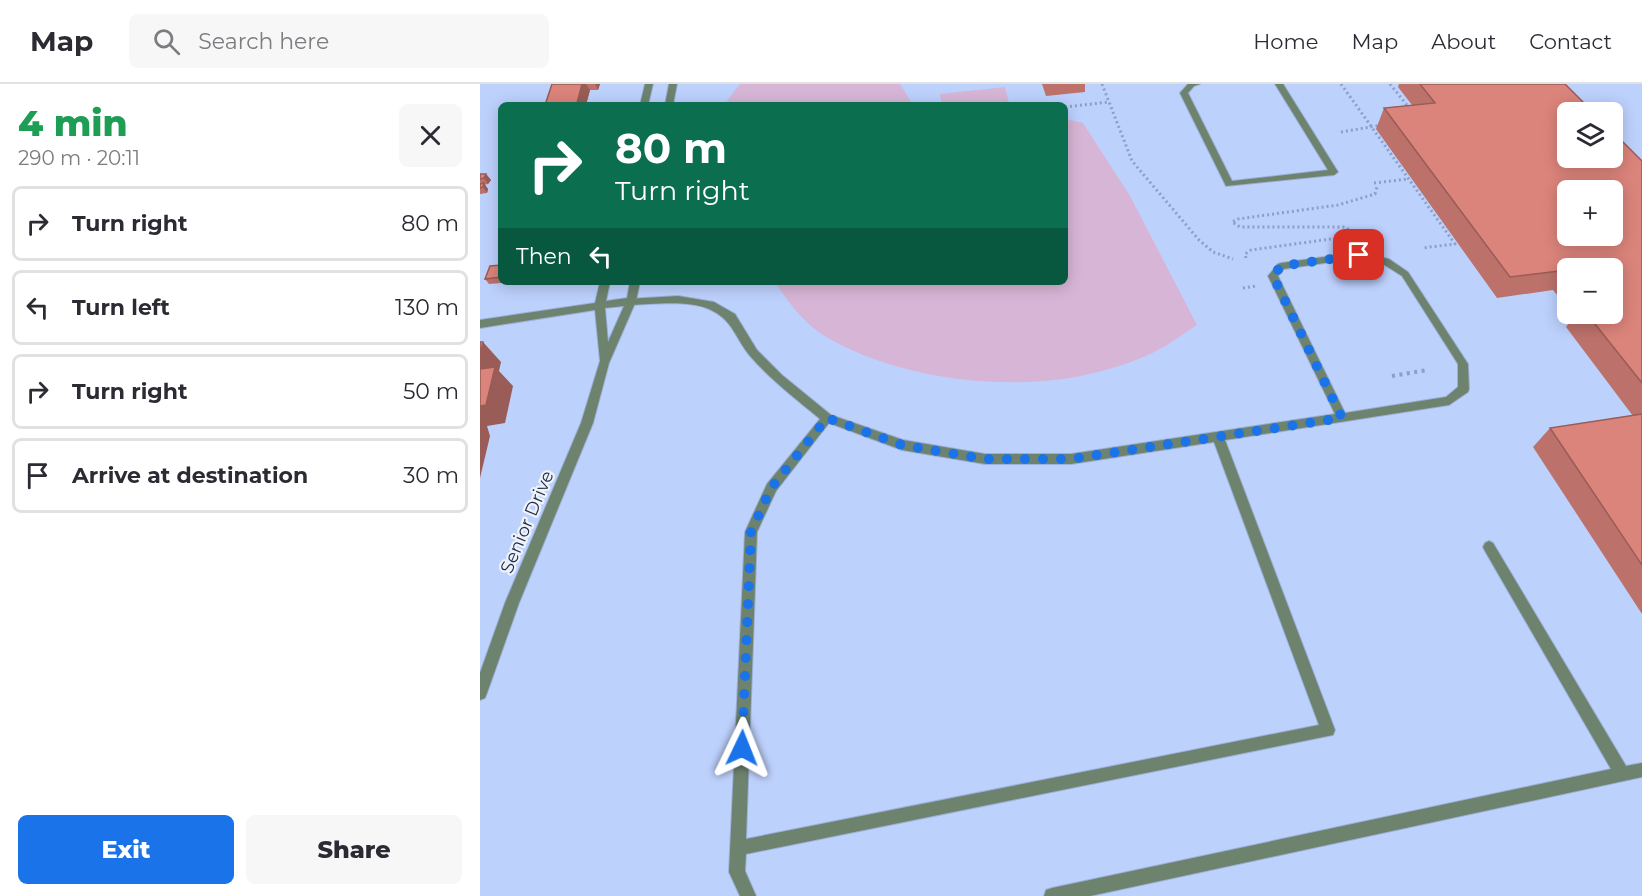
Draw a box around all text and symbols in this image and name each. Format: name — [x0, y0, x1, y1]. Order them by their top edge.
search box — [129, 14, 549, 68]
text: Map — [30, 24, 93, 58]
icon: search — [150, 25, 183, 58]
text: Search here — [198, 28, 329, 55]
text: Home — [1253, 29, 1318, 54]
text: Map — [1351, 29, 1398, 54]
text: About — [1431, 29, 1496, 54]
text: Contact — [1529, 29, 1612, 54]
text: 4 min — [18, 101, 128, 145]
map controls — [1557, 102, 1623, 324]
button: layers — [1557, 102, 1623, 168]
button: close — [399, 104, 462, 167]
text: 80 m — [615, 122, 727, 174]
icon: right — [516, 126, 594, 204]
text: 290 m · 20:11 — [18, 146, 140, 170]
text: Turn right — [615, 174, 750, 207]
button: + — [1557, 180, 1623, 246]
icon: right — [21, 207, 54, 240]
text: Turn right — [72, 210, 187, 237]
text: 80 m — [401, 210, 459, 237]
pin — [1333, 229, 1384, 280]
icon: arrive — [1342, 238, 1375, 271]
icon: left — [584, 240, 617, 273]
text: Then — [516, 243, 572, 270]
button: − — [1557, 258, 1623, 324]
icon: left — [21, 291, 54, 324]
text: Turn left — [72, 294, 170, 321]
text: 130 m — [395, 294, 459, 321]
icon: right — [21, 375, 54, 408]
text: Turn right — [72, 378, 187, 405]
text: 50 m — [403, 378, 459, 405]
icon: arrive — [21, 459, 54, 492]
text: Arrive at destination — [72, 462, 308, 489]
text: 30 m — [403, 462, 459, 489]
street label: Senior Drive — [496, 467, 559, 577]
position arrow — [710, 716, 774, 780]
button: Exit — [18, 815, 234, 884]
button: Share — [246, 815, 462, 884]

